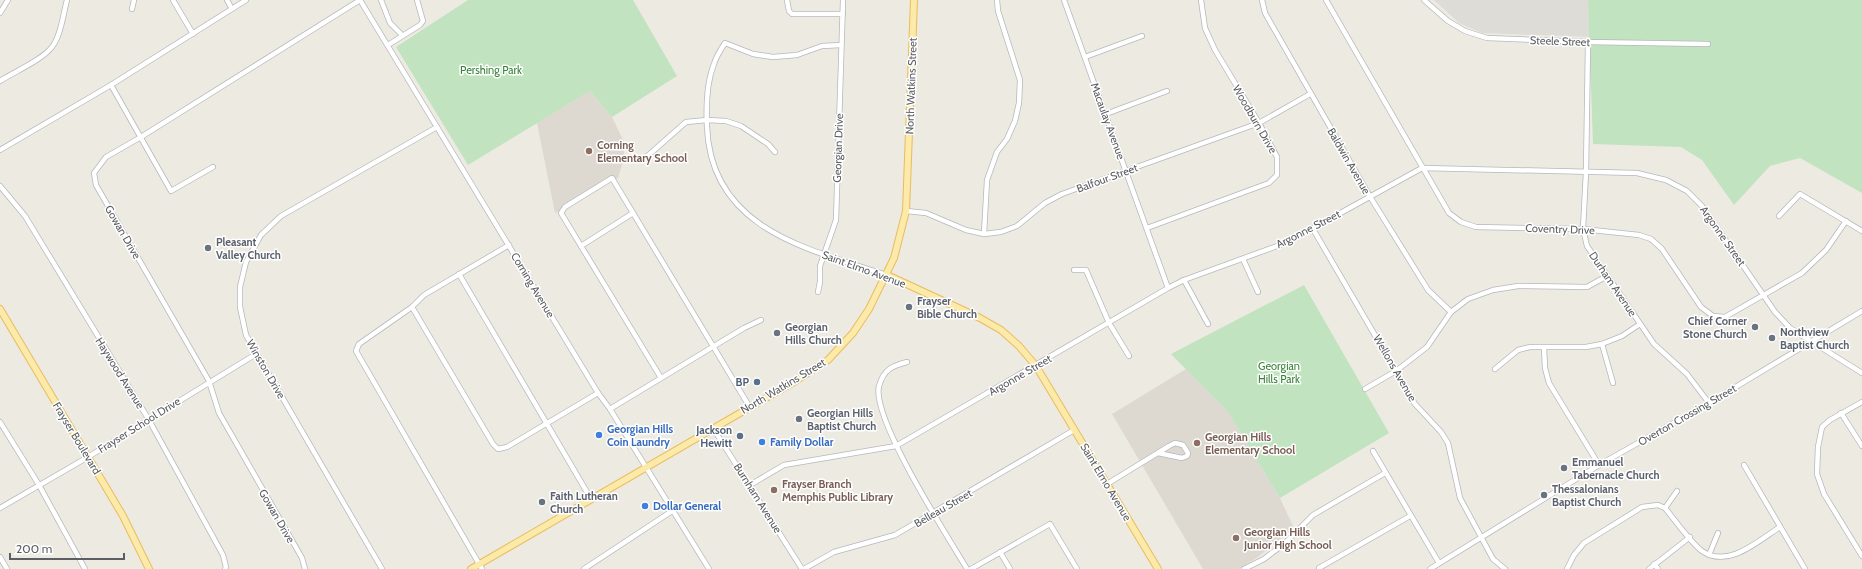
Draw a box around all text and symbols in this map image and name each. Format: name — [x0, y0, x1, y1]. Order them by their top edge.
street label: Steele Street — [1530, 33, 1591, 49]
street label: North Watkins Street — [902, 37, 920, 135]
park label: Pershing Park — [460, 63, 522, 77]
street label: Macaulay Avenue — [1088, 81, 1129, 162]
street label: Woodburn Drive — [1230, 82, 1280, 156]
street label: Georgian Drive — [830, 113, 846, 183]
street label: Baldwin Avenue — [1324, 125, 1374, 197]
place label: Corning Elementary School — [597, 138, 687, 165]
marker: Corning Elementary School — [584, 146, 594, 156]
street label: Balfour Street — [1075, 160, 1140, 196]
street label: Gowan Drive — [102, 203, 144, 262]
street label: Argonne Street — [1697, 203, 1749, 269]
street label: Argonne Street — [1273, 207, 1343, 251]
street label: Coventry Drive — [1525, 221, 1595, 237]
place label: Pleasant Valley Church — [216, 235, 281, 262]
marker: Pleasant Valley Church — [203, 243, 213, 253]
street label: Saint Elmo Avenue — [820, 247, 908, 291]
street label: Durham Avenue — [1586, 249, 1640, 319]
street label: Corning Avenue — [508, 250, 558, 320]
place label: Frayser Bible Church — [917, 294, 977, 321]
marker: Frayser Bible Church — [904, 302, 914, 312]
place label: Chief Corner Stone Church — [1683, 314, 1747, 341]
place label: Georgian Hills Church — [785, 320, 842, 347]
marker: Chief Corner Stone Church — [1750, 322, 1760, 332]
place label: Northview Baptist Church — [1780, 325, 1849, 352]
marker: Georgian Hills Church — [772, 328, 782, 338]
street label: Wellons Avenue — [1370, 332, 1420, 404]
marker: Northview Baptist Church — [1767, 333, 1777, 343]
street label: Haywood Avenue — [92, 335, 148, 412]
street label: Winston Drive — [243, 337, 289, 402]
street label: Argonne Street — [986, 351, 1054, 399]
street label: North Watkins Street — [738, 355, 828, 417]
park label: Georgian Hills Park — [1258, 359, 1300, 386]
place label: BP — [736, 375, 749, 389]
marker: BP — [752, 377, 762, 387]
street label: Overton Crossing Street — [1635, 381, 1739, 449]
street label: Frayser School Drive — [95, 394, 183, 456]
street label: Frayser Boulevard — [50, 399, 104, 477]
place label: Georgian Hills Baptist Church — [807, 406, 876, 433]
marker: Georgian Hills Baptist Church — [794, 414, 804, 424]
place label: Georgian Hills Coin Laundry — [607, 422, 674, 449]
place label: Jackson Hewitt — [695, 423, 732, 450]
marker: Georgian Hills Coin Laundry — [594, 430, 604, 440]
place label: Georgian Hills Elementary School — [1205, 430, 1295, 457]
marker: Jackson Hewitt — [735, 431, 745, 441]
place label: Family Dollar — [770, 435, 834, 449]
marker: Family Dollar — [757, 437, 767, 447]
marker: Georgian Hills Elementary School — [1192, 438, 1202, 448]
street label: Saint Elmo Avenue — [1077, 441, 1135, 524]
place label: Emmanuel Tabernacle Church — [1572, 455, 1659, 482]
street label: Burnham Avenue — [731, 460, 785, 536]
marker: Emmanuel Tabernacle Church — [1559, 463, 1569, 473]
place label: Frayser Branch Memphis Public Library — [782, 477, 893, 504]
place label: Thessalonians Baptist Church — [1552, 482, 1621, 509]
marker: Frayser Branch Memphis Public Library — [769, 485, 779, 495]
street label: Belleau Street — [911, 486, 975, 530]
street label: Gowan Drive — [256, 487, 298, 546]
place label: Faith Lutheran Church — [550, 489, 618, 516]
marker: Thessalonians Baptist Church — [1539, 490, 1549, 500]
marker: Faith Lutheran Church — [537, 497, 547, 507]
place label: Dollar General — [653, 499, 721, 513]
marker: Dollar General — [640, 501, 650, 511]
place label: Georgian Hills Junior High School — [1243, 525, 1332, 552]
marker: Georgian Hills Junior High School — [1231, 533, 1241, 543]
scale bar — [10, 535, 124, 561]
text: 200 m — [16, 541, 52, 556]

